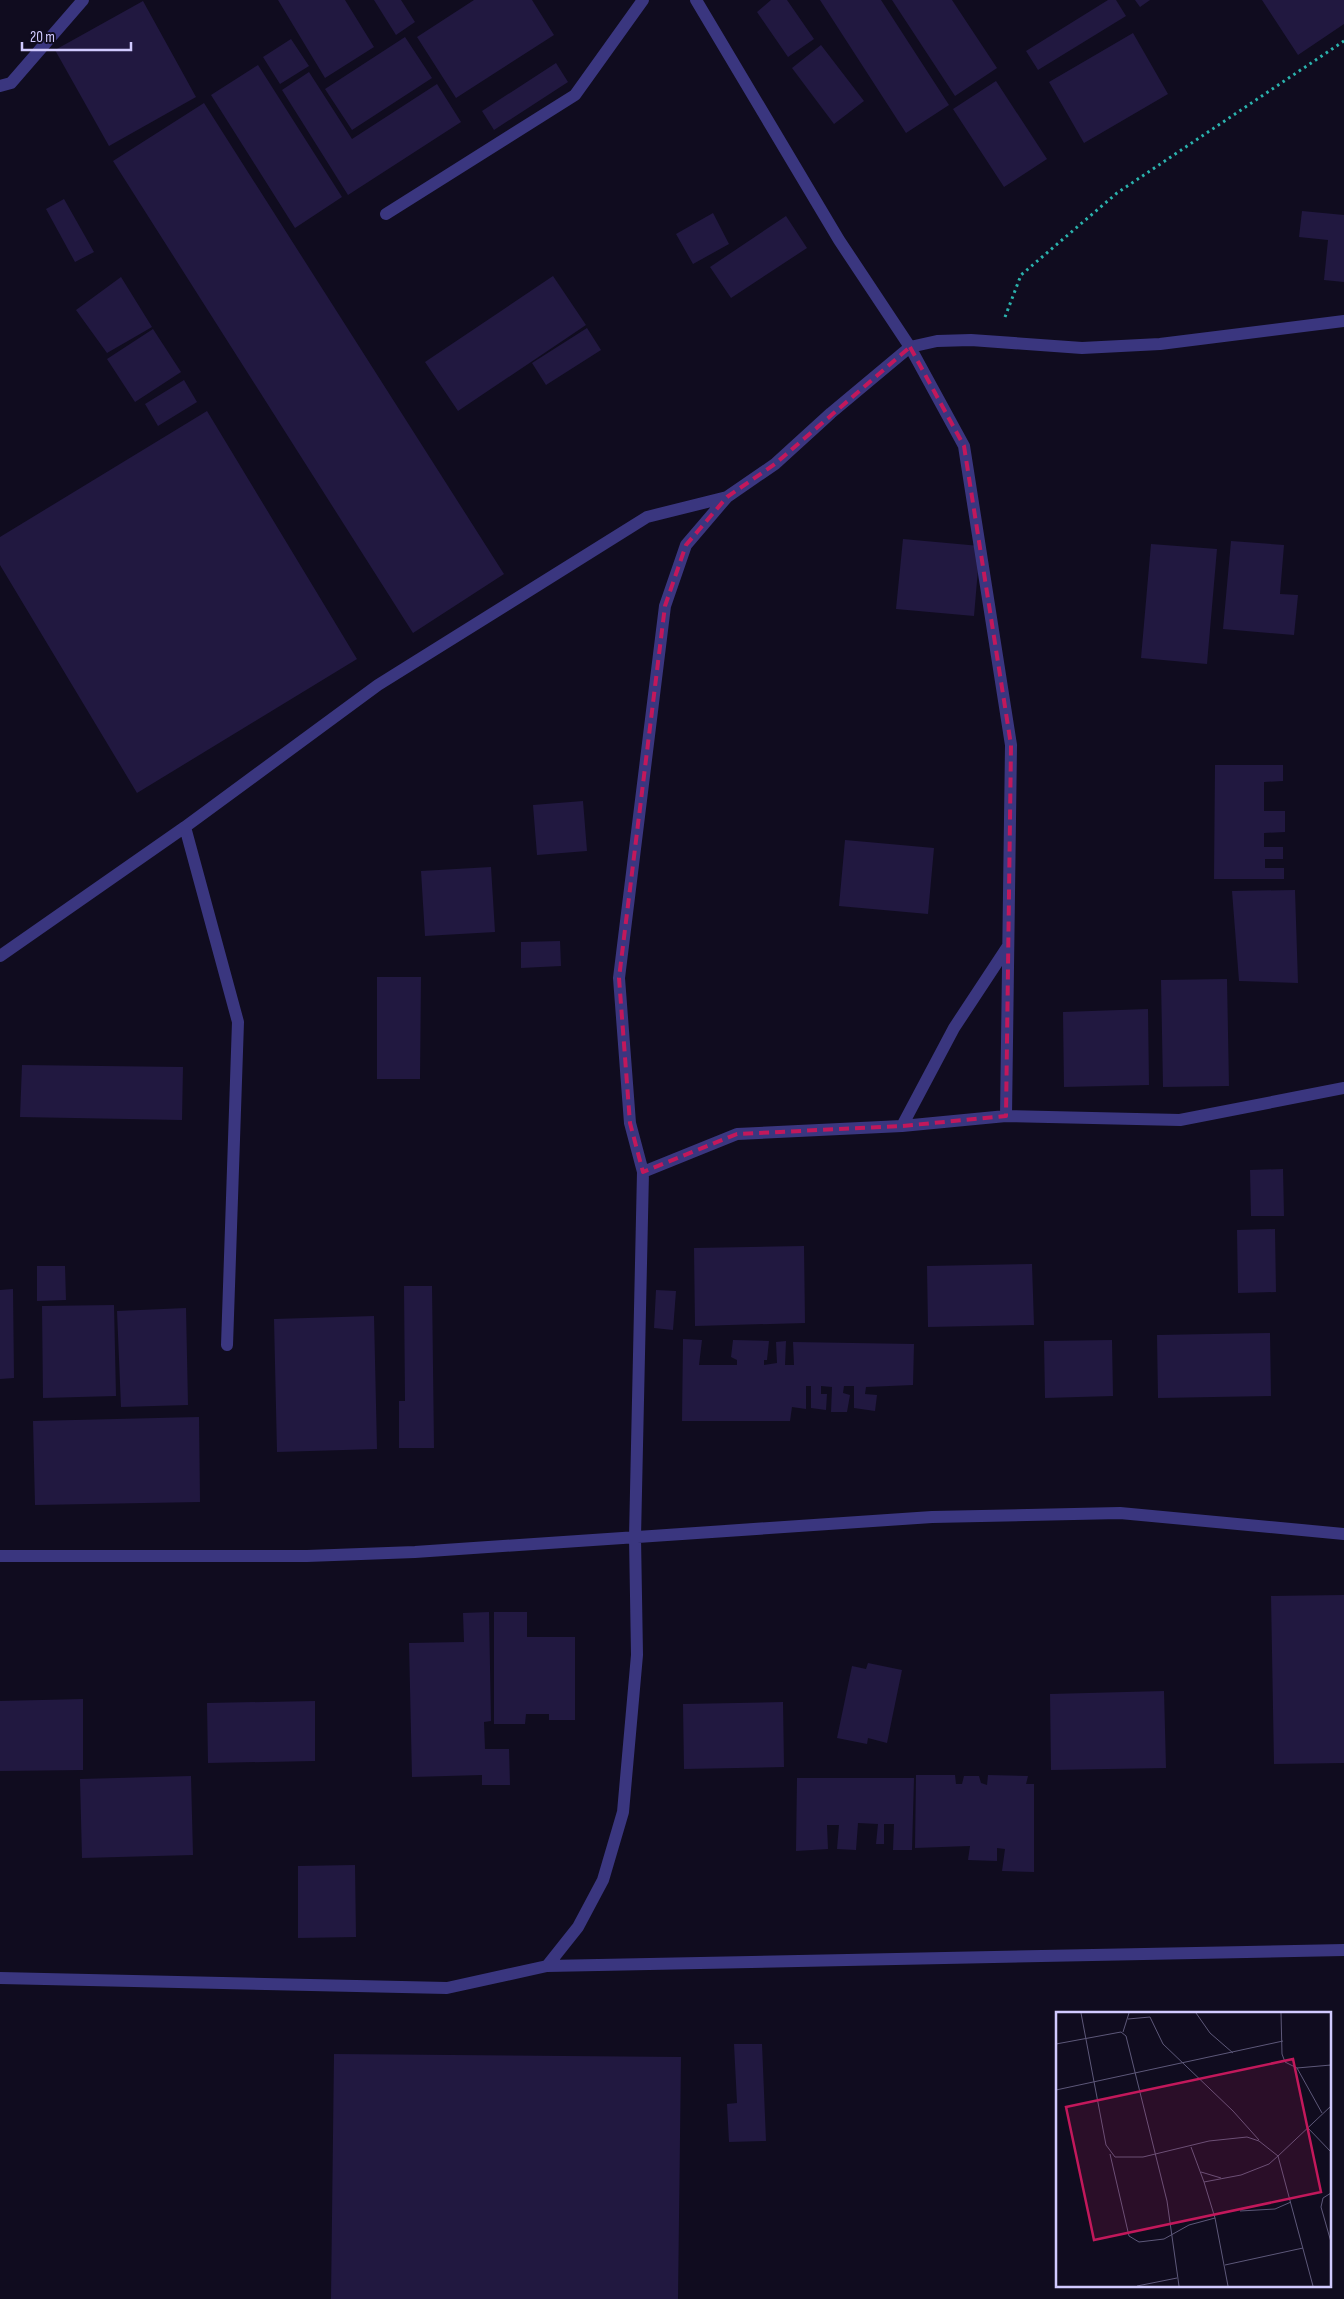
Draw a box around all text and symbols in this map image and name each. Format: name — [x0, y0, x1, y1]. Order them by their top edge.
scale bar — [22, 20, 131, 52]
text: 20 m — [30, 28, 55, 47]
inset map — [1056, 2012, 1332, 2286]

